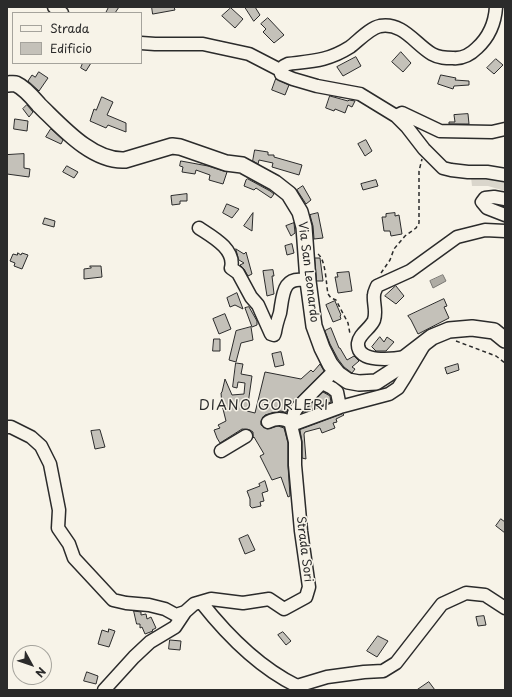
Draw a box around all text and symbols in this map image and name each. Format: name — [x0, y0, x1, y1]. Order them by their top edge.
legend — [12, 12, 142, 64]
text: Strada — [50, 19, 89, 37]
text: Edificio — [50, 39, 92, 57]
street label: Via San Leonardo — [295, 221, 321, 323]
district label: DIANO GORLERI — [200, 398, 328, 414]
street label: Strada Sori — [293, 515, 315, 583]
north arrow — [12, 645, 52, 685]
text: N — [31, 664, 50, 681]

